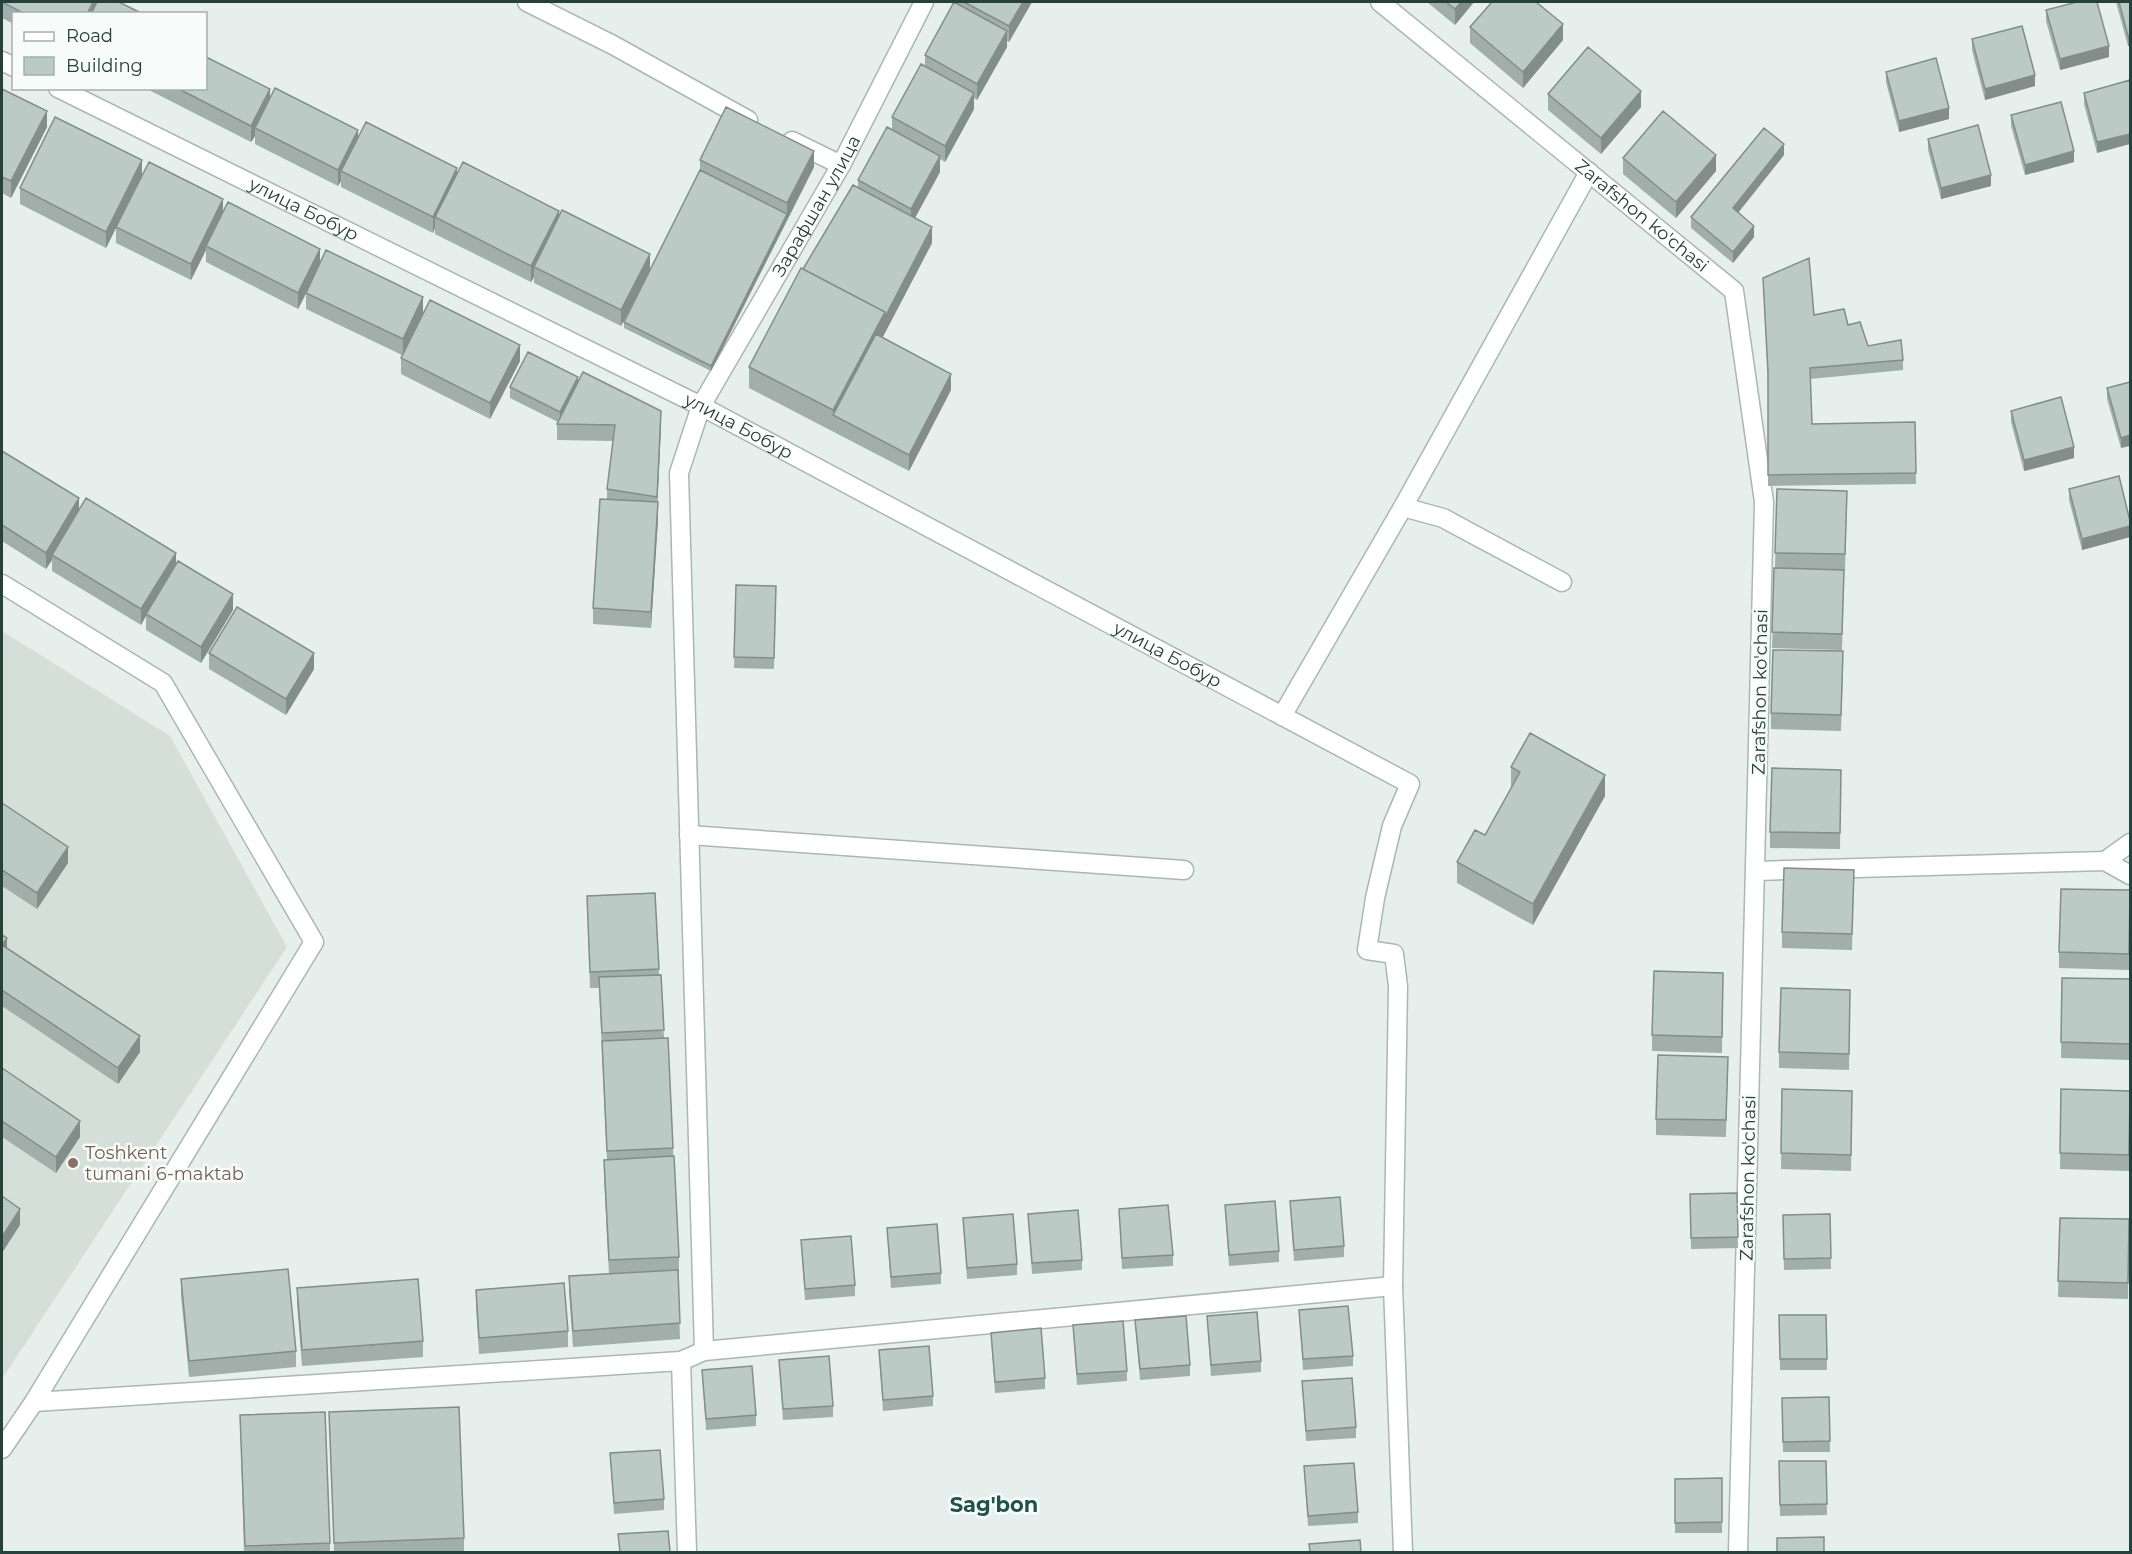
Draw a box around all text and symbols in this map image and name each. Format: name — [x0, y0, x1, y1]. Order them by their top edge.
legend — [12, 12, 207, 90]
text: Road — [66, 25, 113, 47]
text: Building — [66, 55, 143, 77]
street label: Зарафшан улица — [768, 132, 865, 280]
street label: Zarafshon ko'chasi — [1571, 155, 1713, 277]
street label: улица Бобур — [244, 173, 362, 246]
street label: улица Бобур — [680, 388, 797, 464]
street label: Zarafshon ko'chasi — [1748, 609, 1772, 775]
street label: улица Бобур — [1109, 616, 1225, 693]
street label: Zarafshon ko'chasi — [1736, 1095, 1760, 1261]
place label: Toshkent tumani 6-maktab — [85, 1142, 244, 1185]
marker: Toshkent tumani 6-maktab — [66, 1156, 80, 1170]
district label: Sag'bon — [950, 1492, 1038, 1517]

